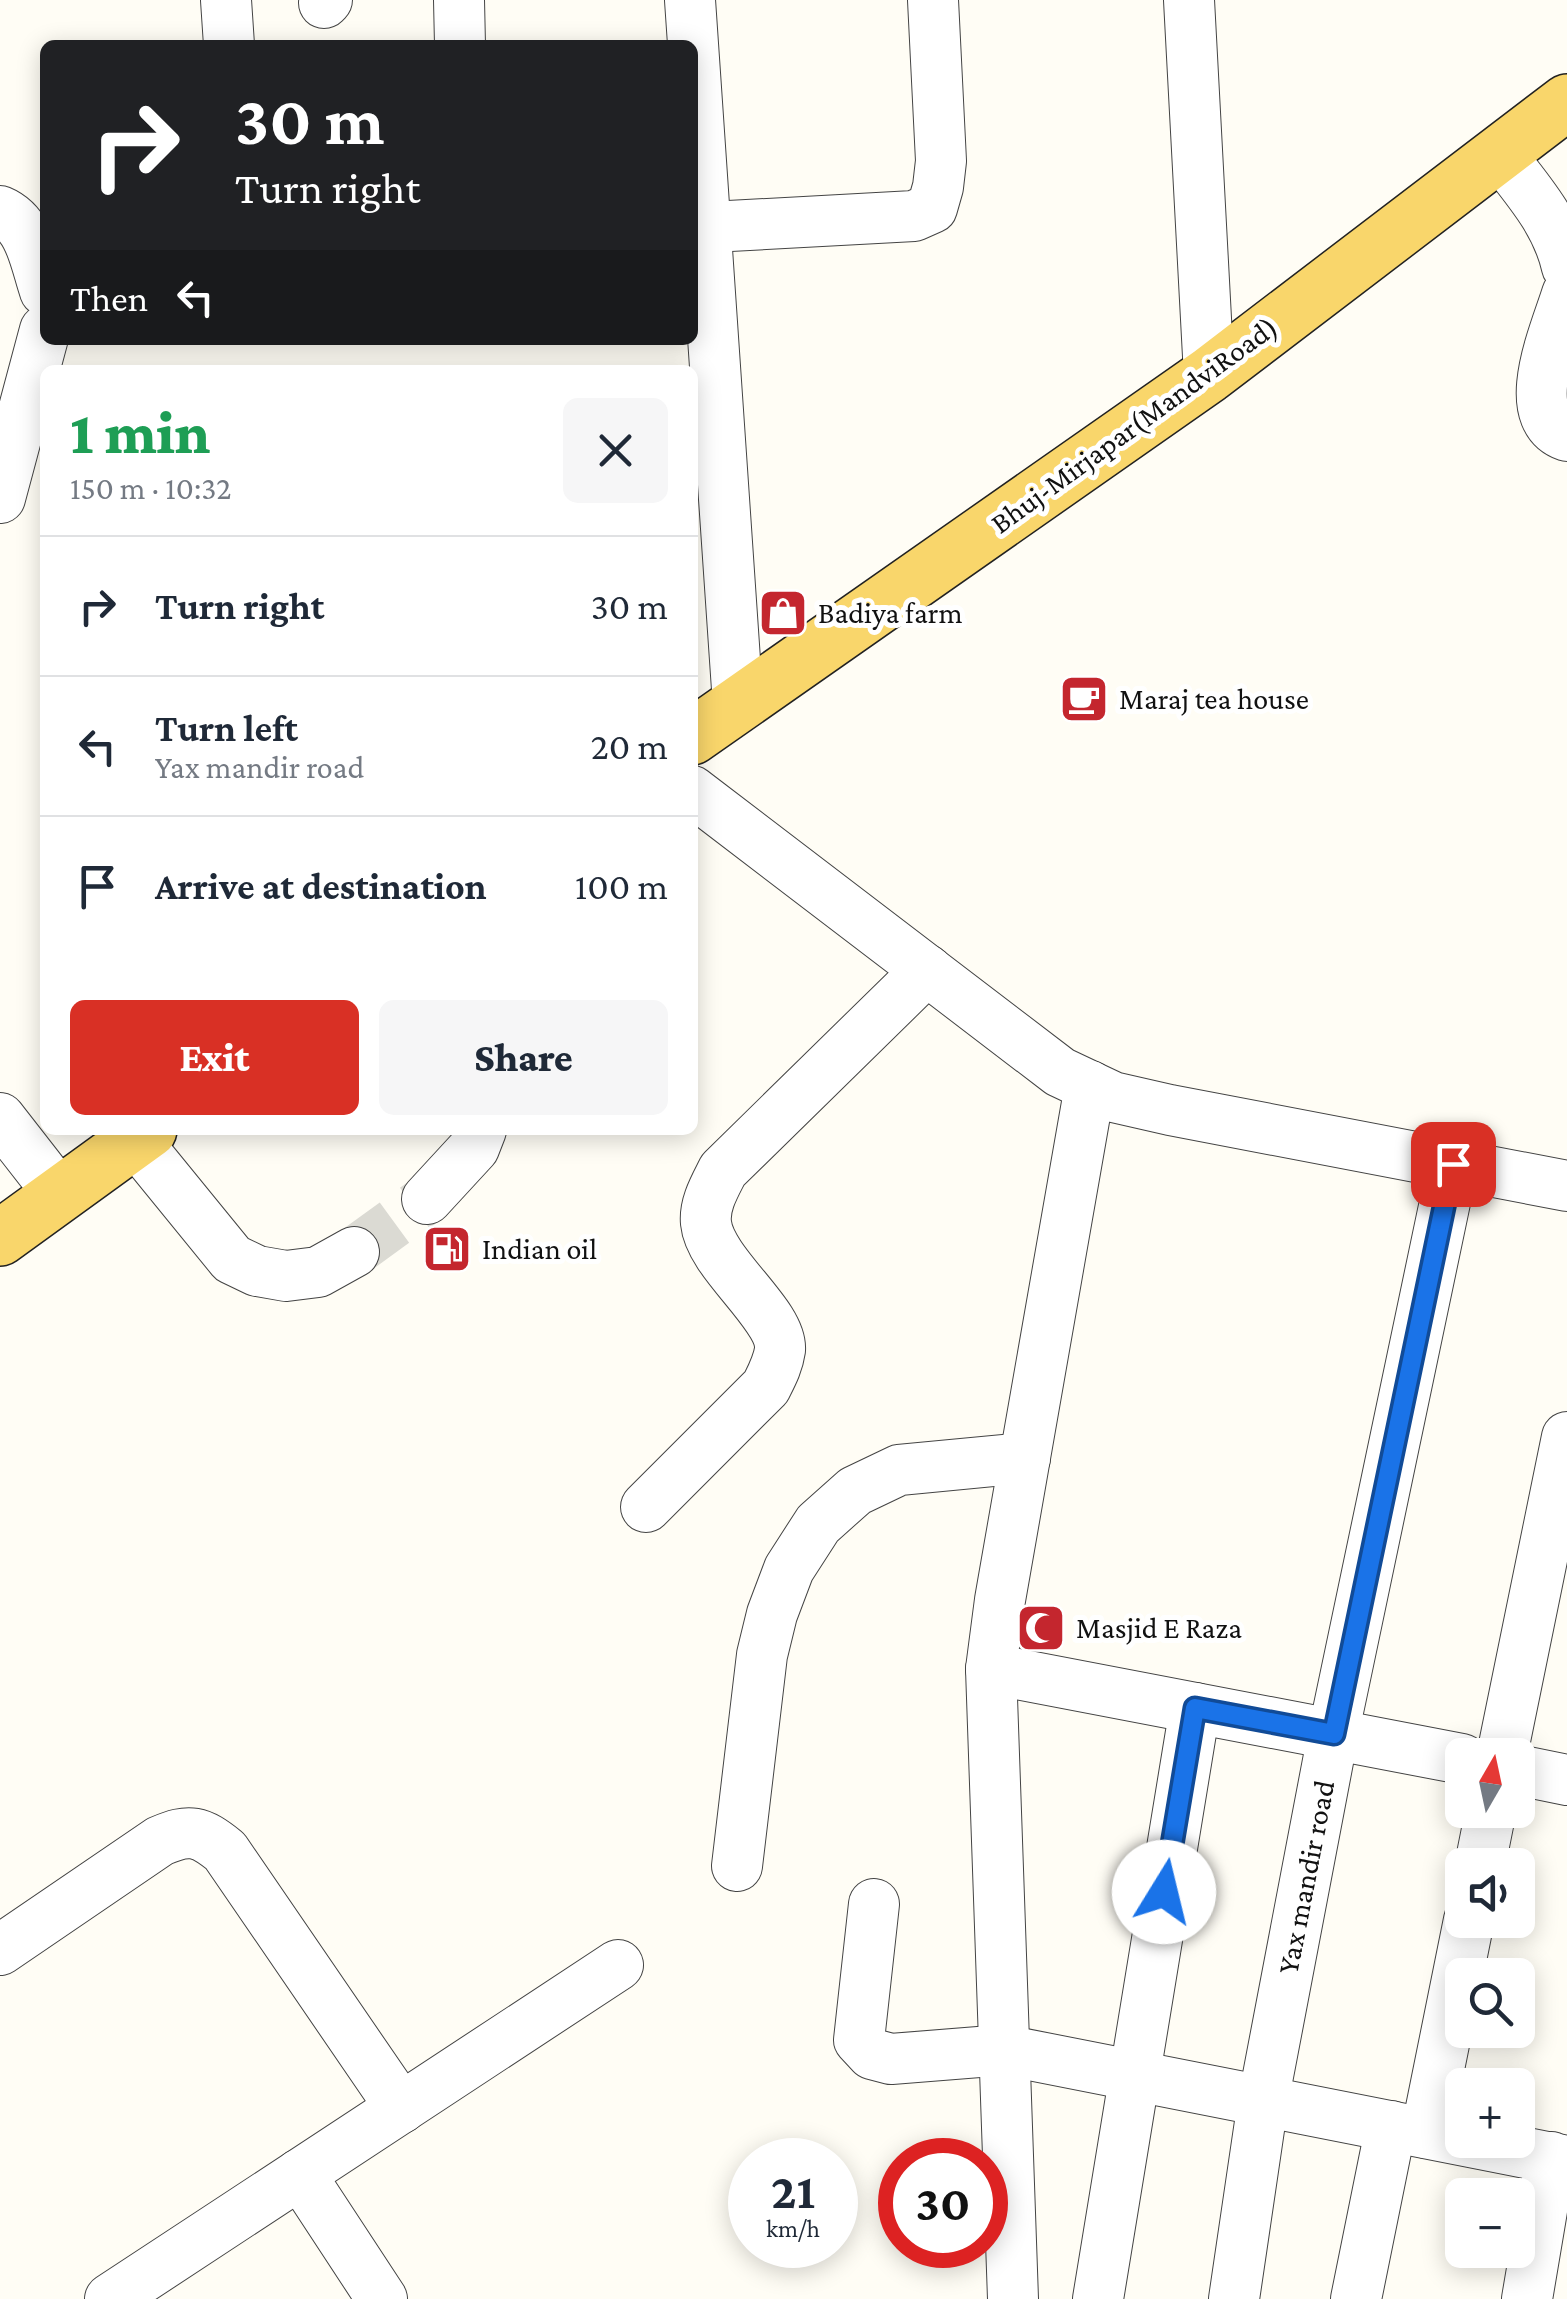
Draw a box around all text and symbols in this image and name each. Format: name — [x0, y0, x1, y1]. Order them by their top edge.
icon: right — [70, 80, 200, 210]
text: 30 m — [235, 81, 384, 159]
text: Turn right — [235, 163, 420, 213]
icon: left — [168, 270, 223, 325]
text: Then — [70, 277, 148, 319]
street label: Bhuj-Mirjapar(MandviRoad) — [984, 310, 1284, 540]
button: close — [563, 398, 668, 503]
text: 1 min — [70, 399, 210, 466]
text: 150 m · 10:32 — [70, 470, 232, 506]
icon: right — [70, 579, 125, 634]
text: Turn right — [155, 585, 324, 627]
text: 30 m — [591, 585, 668, 627]
shop icon: Badiya farm — [757, 587, 809, 639]
place label: Badiya farm — [818, 596, 963, 630]
cafe icon: Maraj tea house — [1058, 673, 1110, 725]
place label: Maraj tea house — [1119, 682, 1309, 716]
text: Turn left — [155, 707, 298, 749]
icon: left — [70, 719, 125, 774]
text: 20 m — [591, 725, 668, 767]
text: Yax mandir road — [155, 749, 364, 785]
icon: arrive — [70, 859, 125, 914]
text: Arrive at destination — [155, 865, 487, 907]
text: 100 m — [575, 865, 668, 907]
button: Exit — [70, 1000, 359, 1115]
button: Share — [379, 1000, 668, 1115]
pin — [1411, 1122, 1496, 1207]
icon: arrive — [1426, 1137, 1481, 1192]
fuel station icon: Indian oil — [421, 1223, 473, 1275]
place label: Indian oil — [482, 1232, 597, 1265]
mosque icon: Masjid E Raza — [1015, 1602, 1067, 1654]
place label: Masjid E Raza — [1076, 1611, 1242, 1645]
north arrow — [1445, 1738, 1535, 1828]
map controls — [1445, 1738, 1535, 2268]
street label: Yax mandir road — [1271, 1777, 1340, 1976]
position arrow — [1112, 1840, 1216, 1944]
button: sound — [1445, 1848, 1535, 1938]
button: search — [1445, 1958, 1535, 2048]
button: + — [1445, 2068, 1535, 2158]
speed limit sign: 30 — [878, 2138, 1008, 2268]
text: 21 — [771, 2163, 815, 2219]
button: − — [1445, 2178, 1535, 2268]
text: km/h — [766, 2215, 820, 2242]

